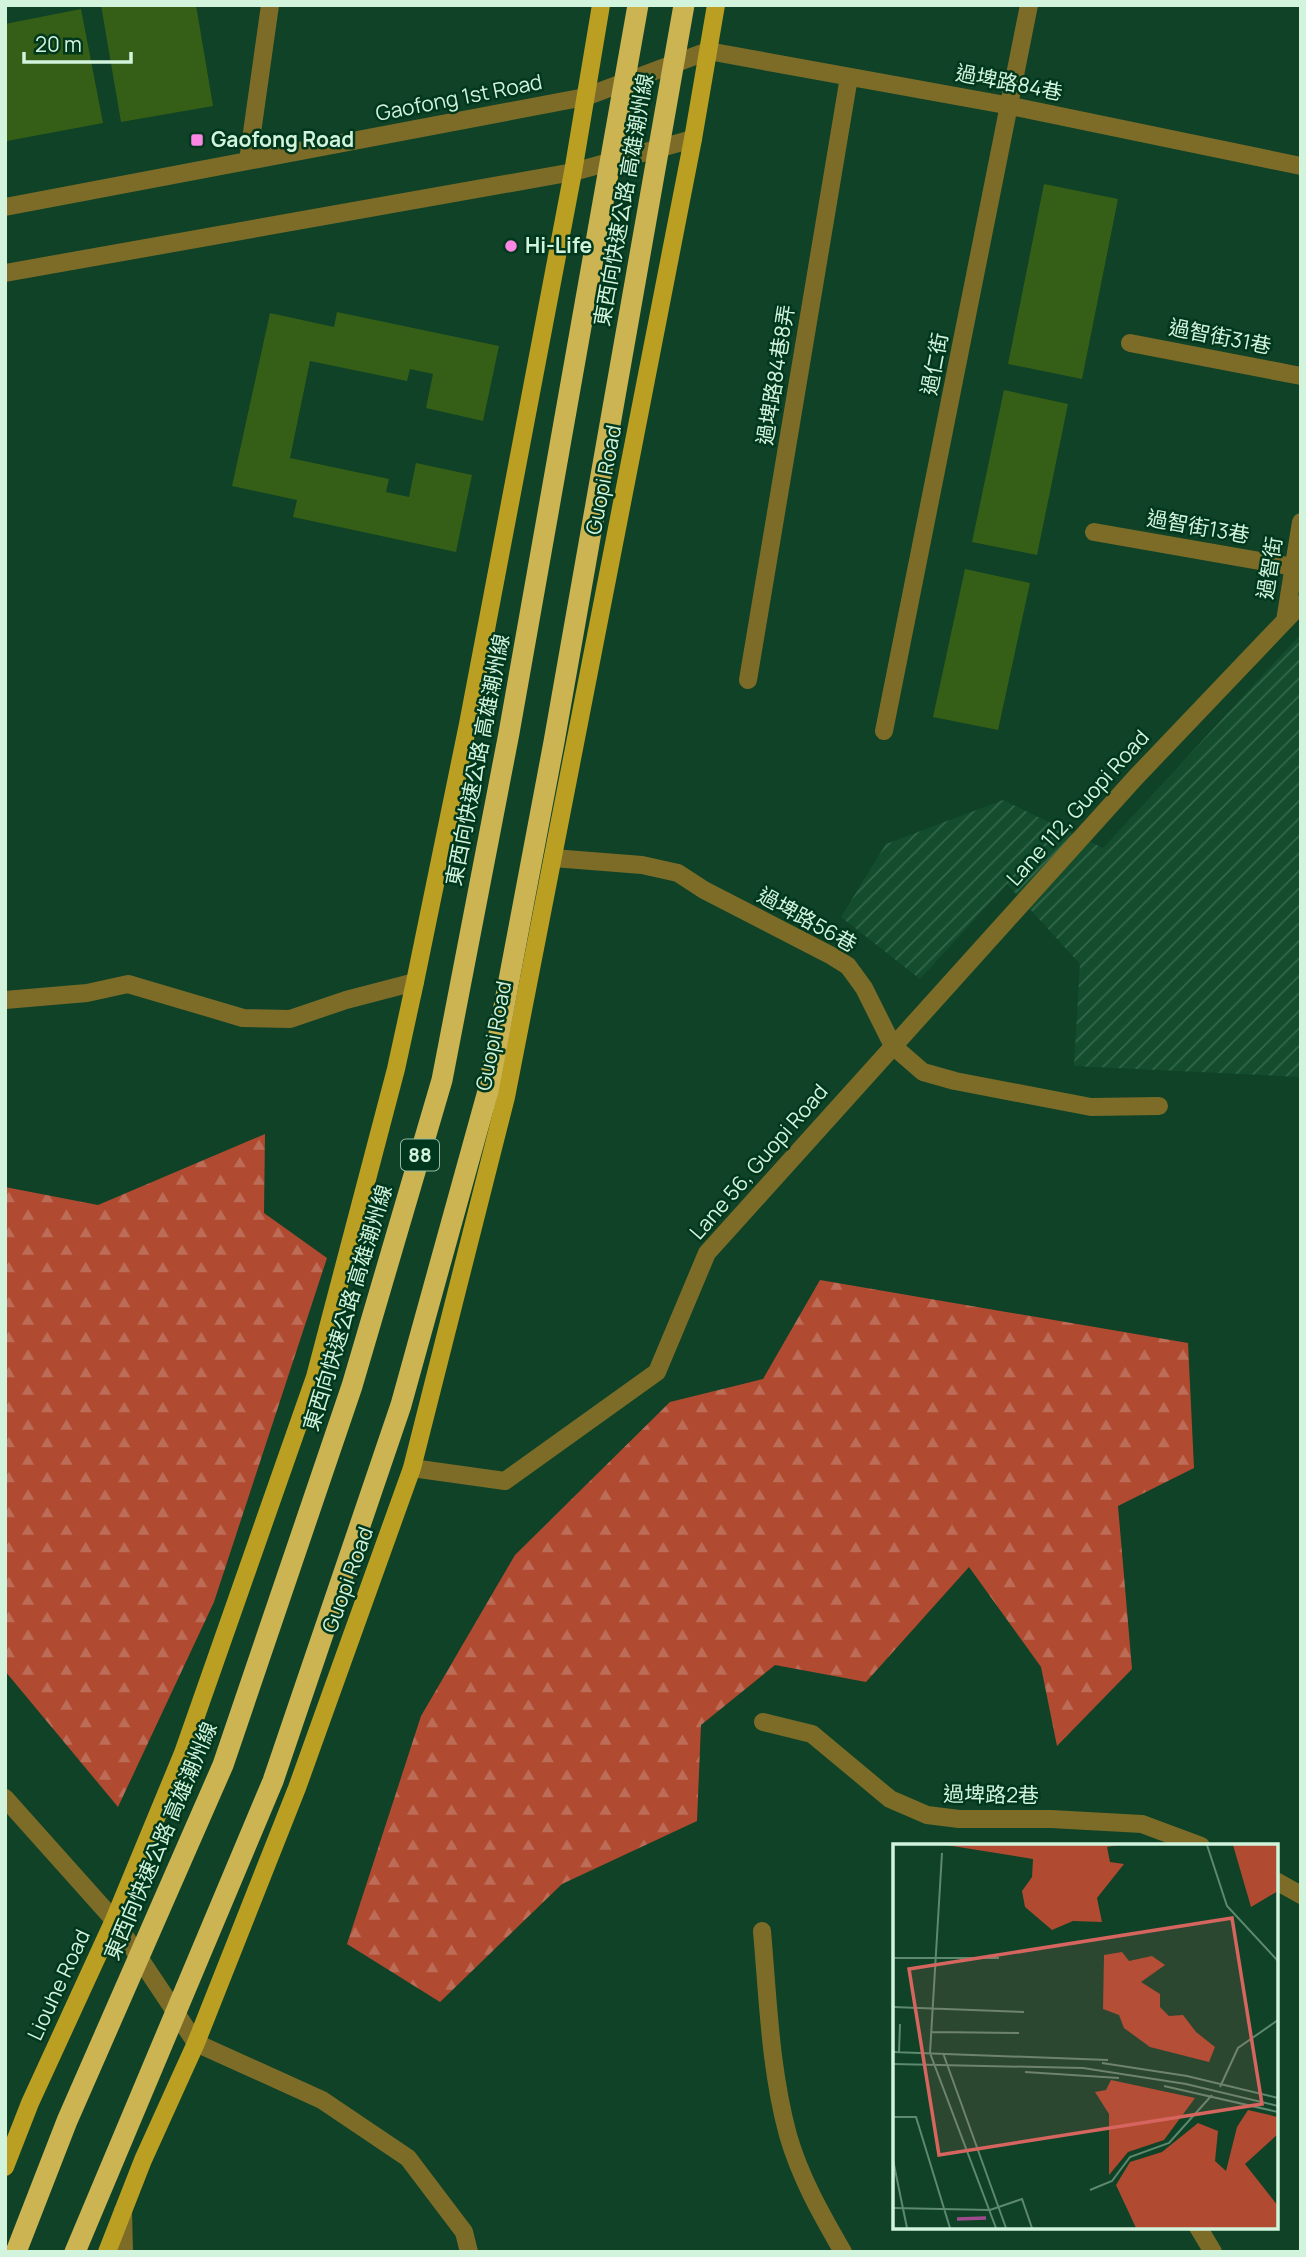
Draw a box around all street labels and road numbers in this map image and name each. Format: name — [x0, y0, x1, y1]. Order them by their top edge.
street label: 過埤路84巷 — [953, 58, 1065, 106]
street label: Gaofong 1st Road — [373, 67, 544, 127]
street label: 東西向快速公路 高雄潮州線 — [587, 71, 659, 328]
street label: 過埤路84巷8弄 — [750, 303, 800, 447]
street label: 過智街31巷 — [1167, 312, 1274, 360]
street label: 過仁街 — [914, 330, 954, 397]
street label: Guopi Road — [579, 423, 627, 537]
street label: 過智街13巷 — [1145, 503, 1252, 549]
street label: 過智街 — [1250, 535, 1288, 601]
street label: 東西向快速公路 高雄潮州線 — [439, 631, 515, 888]
street label: Lane 112, Guopi Road — [1000, 723, 1155, 891]
street label: 過埤路56巷 — [753, 880, 862, 958]
street label: Guopi Road — [469, 979, 517, 1093]
street label: Lane 56, Guopi Road — [683, 1078, 834, 1245]
road number: 88 — [401, 1140, 439, 1170]
street label: 東西向快速公路 高雄潮州線 — [296, 1181, 398, 1434]
street label: Guopi Road — [315, 1523, 379, 1637]
street label: 東西向快速公路 高雄潮州線 — [97, 1717, 223, 1964]
street label: 過埤路2巷 — [943, 1779, 1039, 1809]
street label: Liouhe Road — [20, 1925, 96, 2045]

